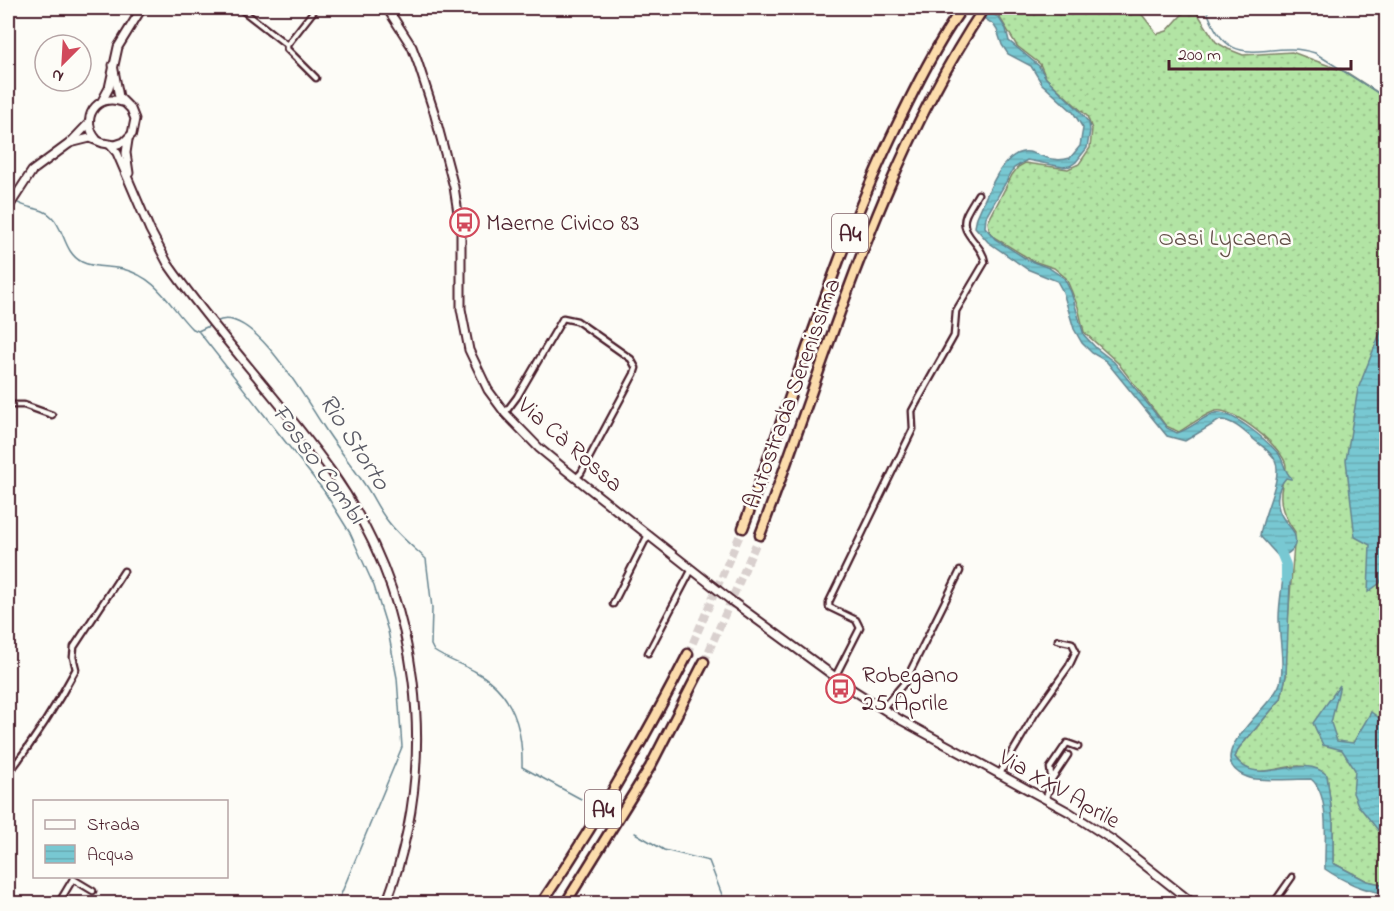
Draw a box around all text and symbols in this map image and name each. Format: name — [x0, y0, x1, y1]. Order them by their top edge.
north arrow — [33, 33, 93, 93]
scale bar — [1169, 33, 1350, 71]
text: 200 m — [1178, 43, 1221, 69]
text: N — [48, 62, 68, 88]
bus stop icon: Maerne Civico 83 — [449, 206, 481, 238]
place label: Maerne Civico 83 — [486, 207, 639, 242]
road number: A4 — [832, 214, 868, 252]
park label: Oasi Lycaena — [1158, 222, 1292, 258]
street label: Autostrada Serenissima — [735, 274, 851, 514]
water label: Rio Storto — [308, 387, 400, 500]
street label: Via Cà Rossa — [508, 389, 630, 502]
water label: Fosso Combi — [261, 397, 376, 535]
place label: Robegano 25 Aprile — [862, 659, 959, 722]
bus stop icon: Robegano 25 Aprile — [825, 672, 857, 704]
street label: Via XXV Aprile — [991, 741, 1126, 839]
road number: A4 — [585, 790, 621, 828]
legend — [33, 800, 228, 878]
text: Strada — [87, 813, 140, 839]
text: Acqua — [87, 843, 134, 869]

